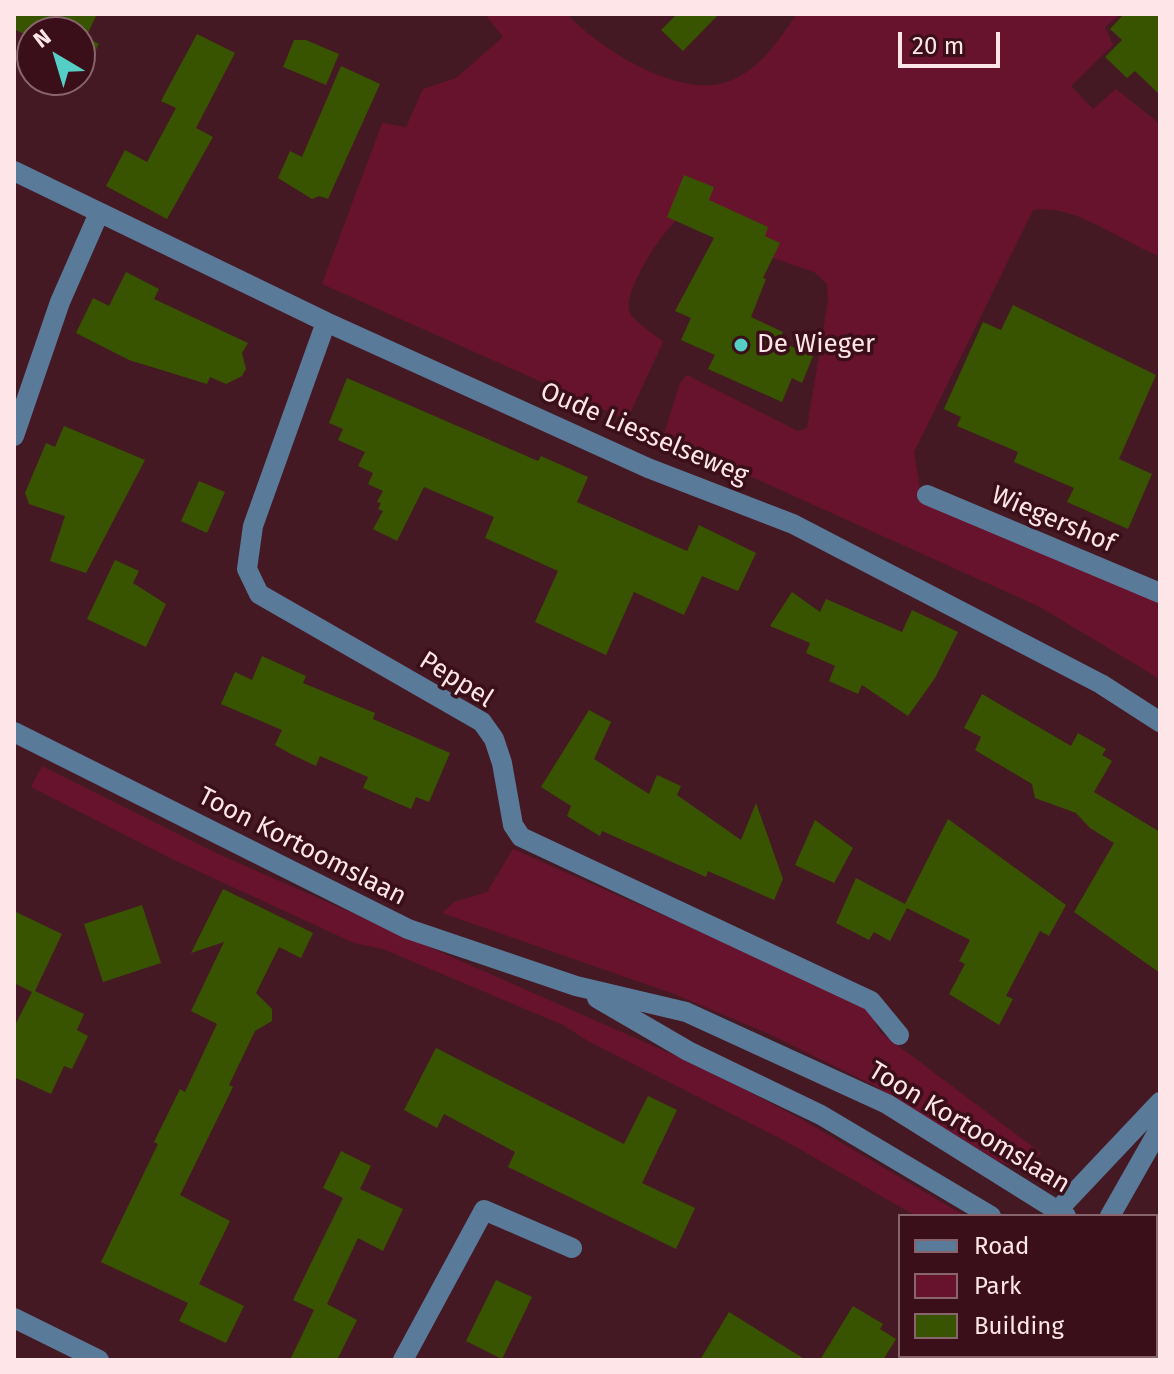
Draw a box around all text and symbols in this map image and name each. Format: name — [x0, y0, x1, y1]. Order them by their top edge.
north arrow — [16, 16, 96, 96]
scale bar — [902, 16, 1004, 66]
text: N — [28, 23, 56, 53]
text: 20 m — [912, 32, 964, 60]
place label: De Wieger — [757, 329, 875, 361]
marker: De Wieger — [732, 336, 750, 354]
street label: Oude Liesselseweg — [535, 376, 753, 492]
street label: Wiegershof — [987, 480, 1119, 560]
street label: Peppel — [413, 645, 499, 715]
street label: Toon Kortoomslaan — [193, 781, 411, 913]
street label: Toon Kortoomslaan — [863, 1056, 1075, 1200]
legend — [898, 1214, 1158, 1358]
text: Road — [974, 1232, 1029, 1260]
text: Park — [974, 1272, 1021, 1300]
text: Building — [974, 1312, 1064, 1340]

